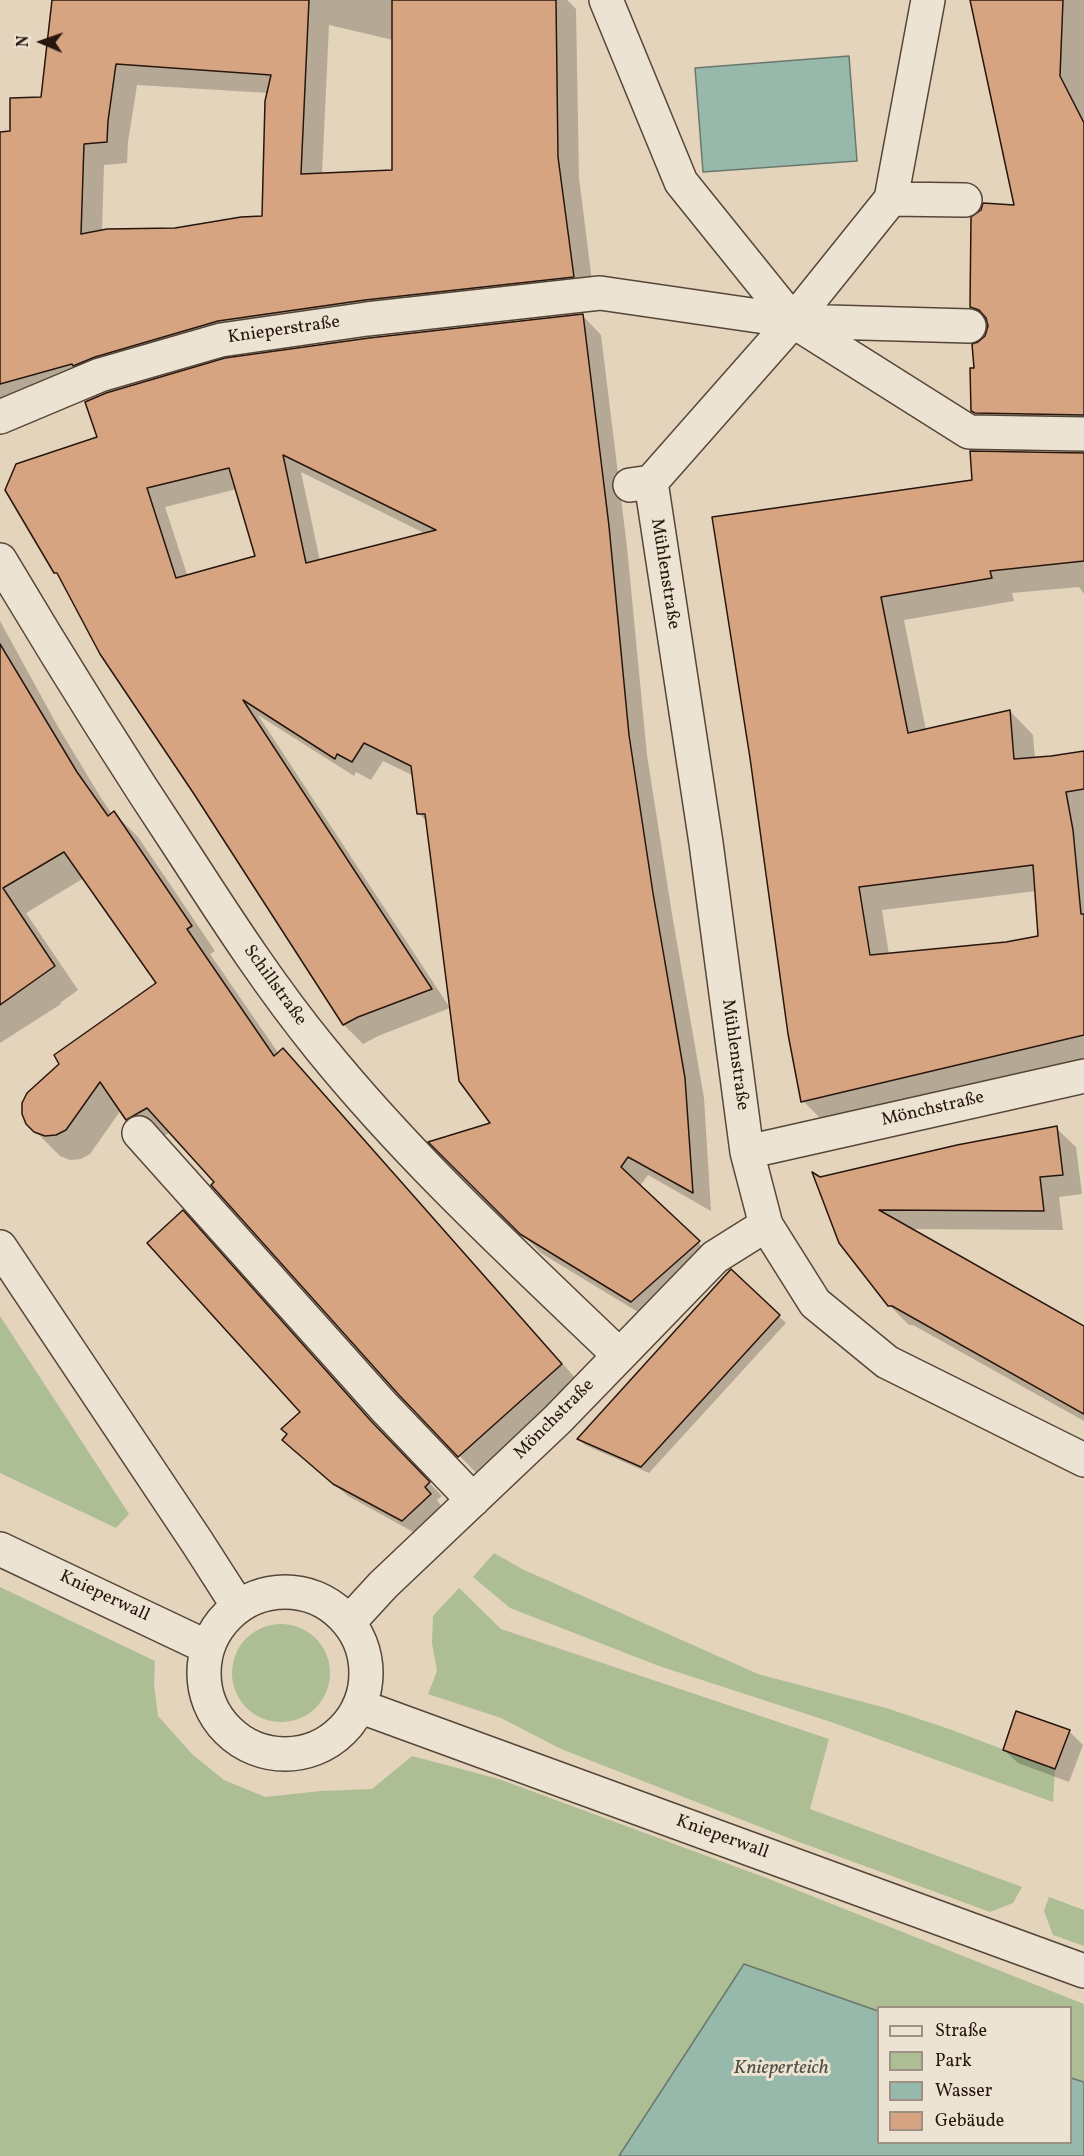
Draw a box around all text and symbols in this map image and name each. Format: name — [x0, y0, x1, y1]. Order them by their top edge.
north arrow — [12, 12, 72, 72]
text: N — [13, 35, 35, 48]
street label: Knieperstraße — [226, 312, 342, 350]
street label: Mühlenstraße — [645, 517, 683, 631]
street label: Schillstraße — [238, 942, 310, 1030]
street label: Mühlenstraße — [716, 998, 752, 1112]
street label: Mönchstraße — [879, 1088, 987, 1132]
street label: Mönchstraße — [510, 1375, 600, 1465]
street label: Knieperwall — [56, 1567, 152, 1627]
street label: Knieperwall — [673, 1811, 771, 1865]
legend — [877, 2006, 1072, 2144]
text: Straße — [935, 2019, 987, 2044]
text: Park — [935, 2049, 972, 2074]
water label: Knieperteich — [733, 2057, 829, 2081]
text: Wasser — [935, 2079, 992, 2104]
text: Gebäude — [935, 2109, 1004, 2134]

